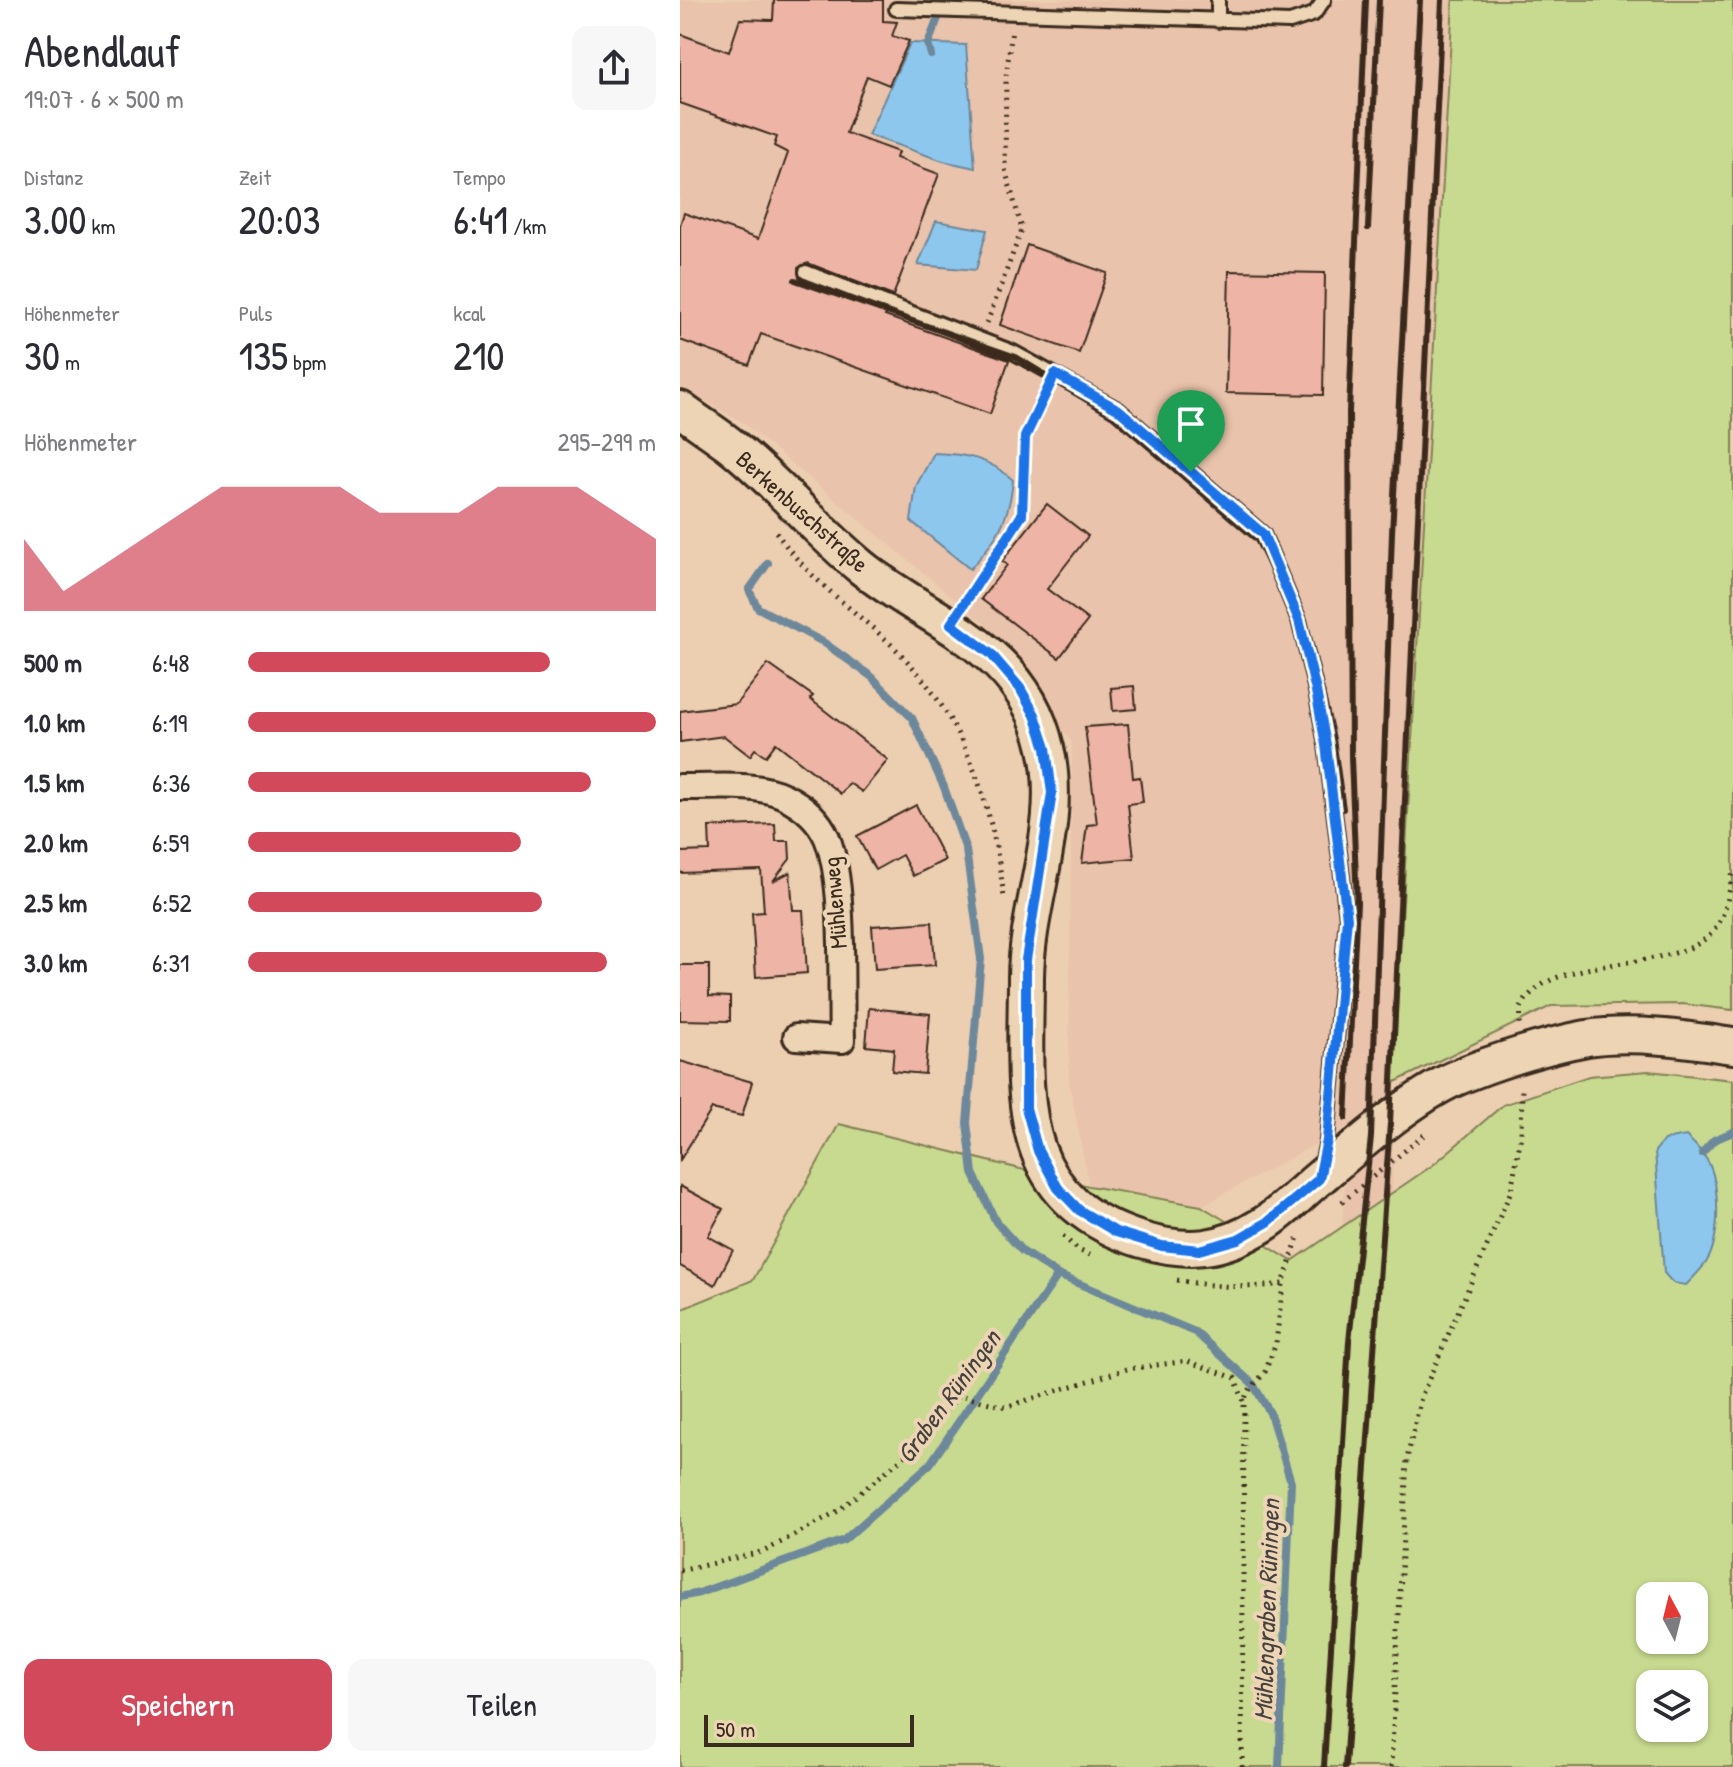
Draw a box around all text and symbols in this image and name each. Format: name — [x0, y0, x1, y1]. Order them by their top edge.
text: Abendlauf — [24, 21, 181, 81]
button: share — [572, 26, 656, 110]
text: 19:07 · 6 × 500 m — [24, 81, 184, 116]
text: Distanz — [24, 162, 83, 192]
text: Zeit — [239, 162, 271, 192]
text: Tempo — [453, 162, 506, 192]
text: 3.00 — [24, 192, 86, 246]
text: 20:03 — [239, 192, 320, 246]
text: 6:41 — [453, 192, 508, 246]
text: km — [86, 211, 115, 241]
text: /km — [508, 211, 547, 241]
text: Höhenmeter — [24, 298, 120, 328]
text: Puls — [239, 298, 272, 328]
text: kcal — [453, 298, 485, 328]
text: 30 — [24, 328, 60, 382]
text: 135 — [239, 328, 288, 382]
text: 210 — [453, 328, 505, 382]
text: m — [60, 347, 80, 377]
text: bpm — [288, 347, 327, 377]
pin — [1157, 390, 1225, 472]
icon: arrive — [1169, 402, 1213, 446]
text: Höhenmeter — [24, 424, 137, 459]
text: 295–299 m — [557, 424, 656, 459]
street label: Berkenbuschstraße — [730, 443, 876, 579]
text: 500 m — [24, 645, 82, 680]
text: 6:48 — [152, 645, 189, 680]
text: 1.0 km — [24, 705, 85, 740]
text: 6:19 — [152, 705, 187, 740]
text: 1.5 km — [24, 765, 84, 800]
text: 6:36 — [152, 765, 190, 800]
text: 2.0 km — [24, 825, 88, 860]
text: 6:59 — [152, 825, 189, 860]
street label: Mühlenweg — [814, 856, 854, 950]
text: 2.5 km — [24, 885, 87, 920]
text: 6:52 — [152, 885, 192, 920]
text: 3.0 km — [24, 945, 87, 980]
text: 6:31 — [152, 945, 190, 980]
water label: Graben Rüningen — [888, 1321, 1010, 1470]
water label: Mühlengraben Rüningen — [1245, 1496, 1288, 1721]
north arrow — [1636, 1582, 1708, 1654]
map controls — [1636, 1582, 1708, 1742]
button: Speichern — [24, 1659, 332, 1751]
button: Teilen — [348, 1659, 656, 1751]
button: layers — [1636, 1670, 1708, 1742]
scale bar — [704, 1711, 914, 1747]
text: 50 m — [716, 1714, 755, 1744]

